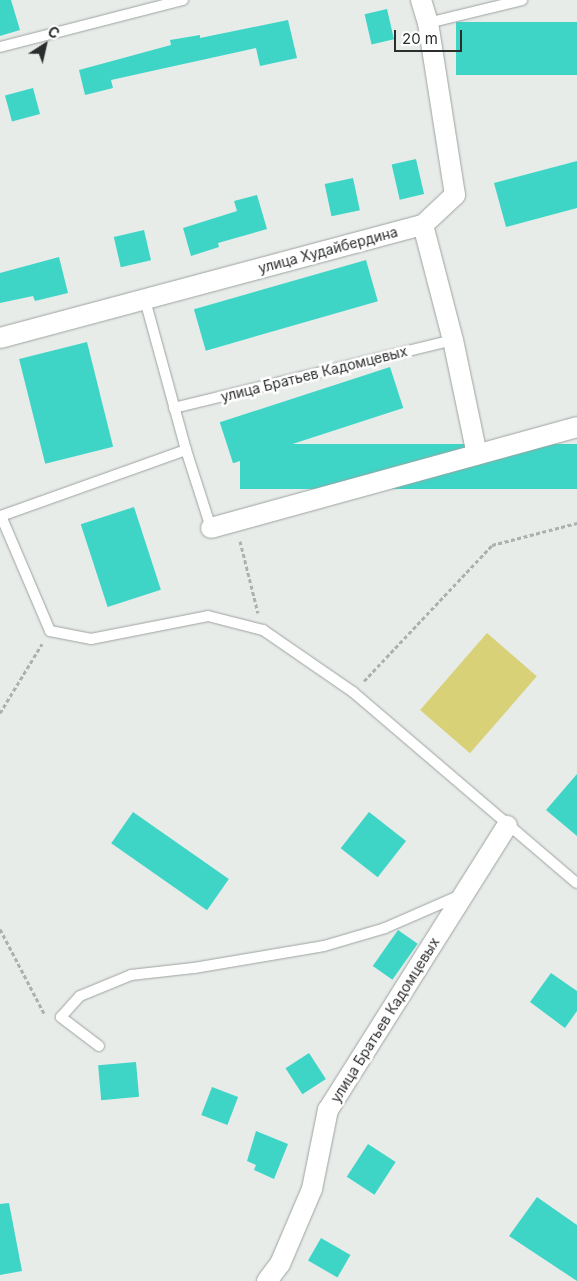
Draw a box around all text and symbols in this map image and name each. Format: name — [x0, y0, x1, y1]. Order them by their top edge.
north arrow — [20, 20, 70, 70]
scale bar — [397, 20, 464, 52]
text: С — [45, 22, 63, 42]
text: 20 m — [402, 29, 438, 48]
street label: улица Худайбердина — [256, 223, 400, 277]
street label: улица Братьев Кадомцевых — [219, 343, 409, 405]
street label: улица Братьев Кадомцевых — [327, 934, 443, 1106]

